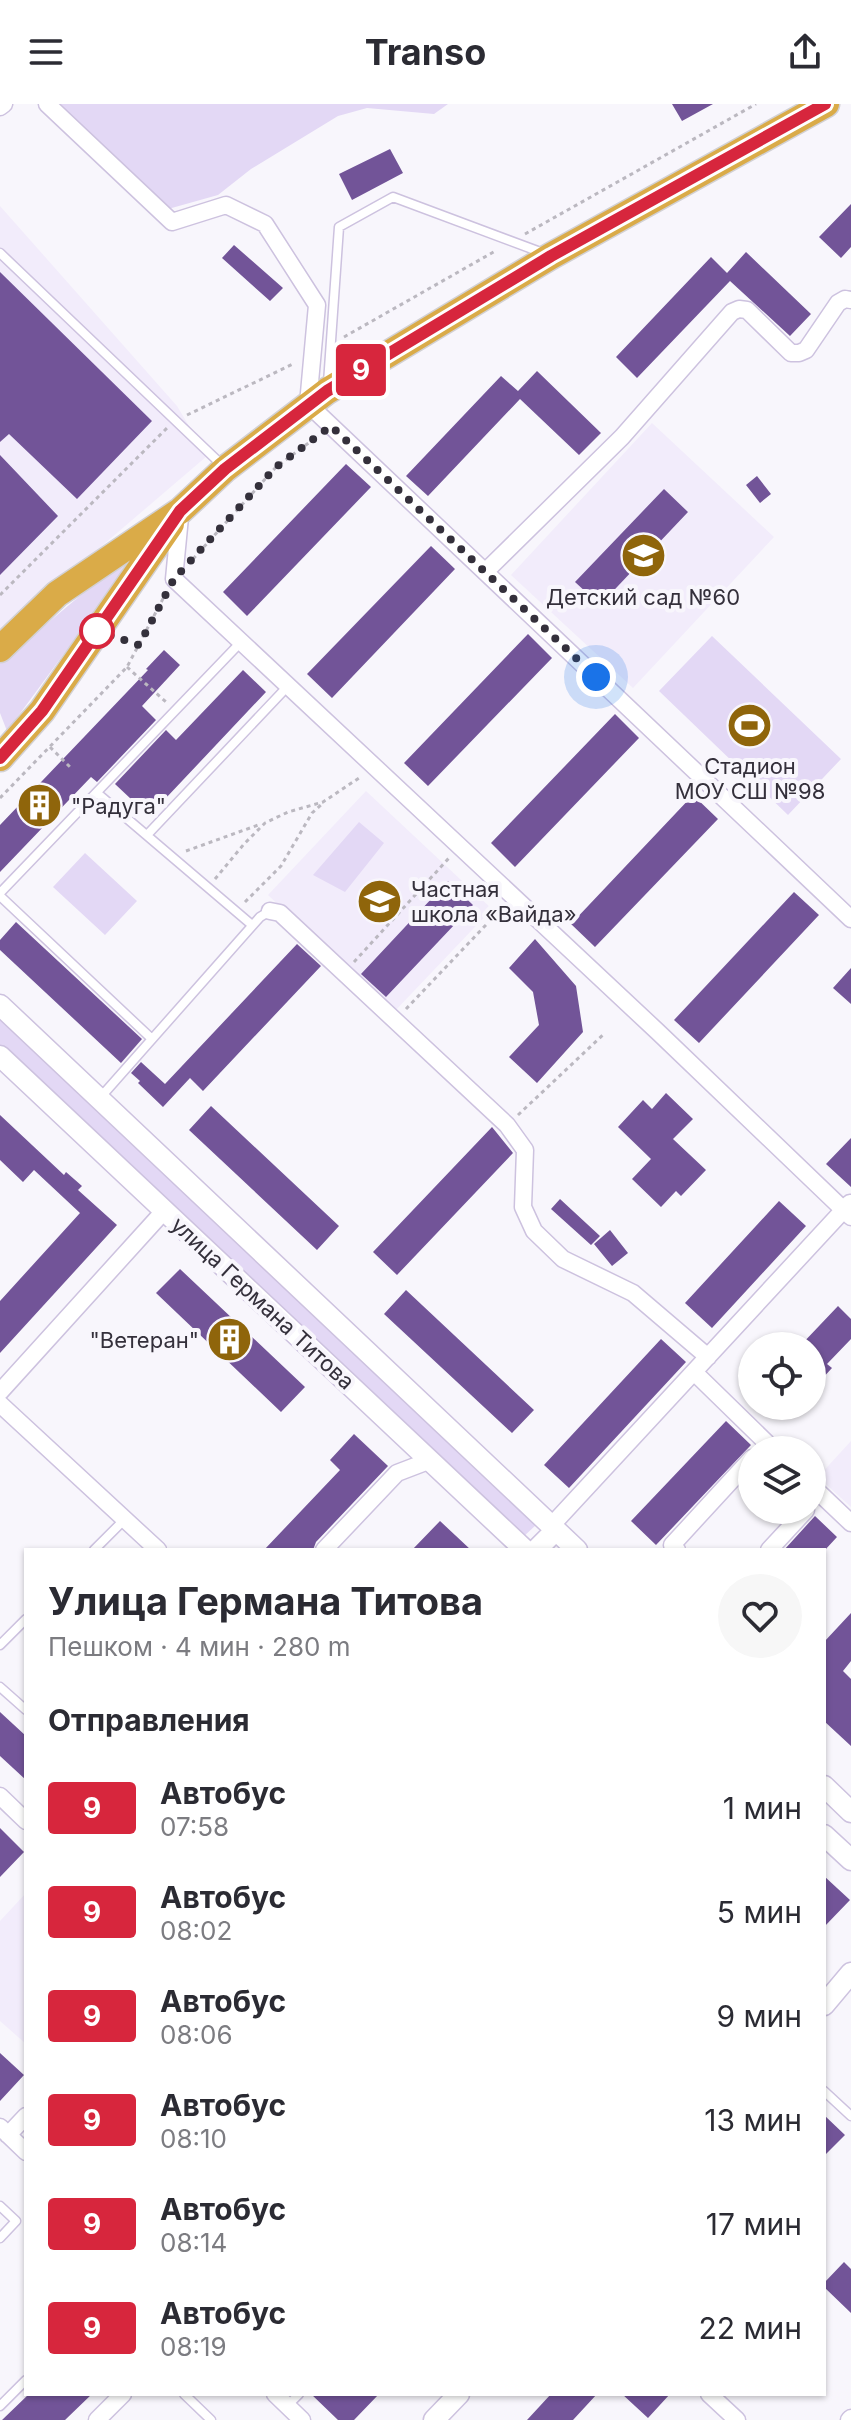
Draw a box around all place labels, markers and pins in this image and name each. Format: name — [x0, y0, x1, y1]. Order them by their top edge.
school or university icon: Детский сад №60 — [619, 532, 667, 580]
place label: Детский сад №60 — [546, 584, 740, 610]
unlabelled marker — [80, 614, 114, 648]
sports icon: Стадион МОУ СШ №98 — [726, 701, 774, 749]
place label: Стадион МОУ СШ №98 — [675, 753, 825, 804]
building icon: "Радуга" — [16, 782, 64, 830]
place label: "Радуга" — [71, 793, 166, 819]
place label: Частная школа «Вайда» — [411, 876, 576, 927]
school or university icon: Частная школа «Вайда» — [356, 878, 404, 926]
building icon: "Ветеран" — [206, 1316, 254, 1364]
place label: "Ветеран" — [90, 1327, 199, 1353]

